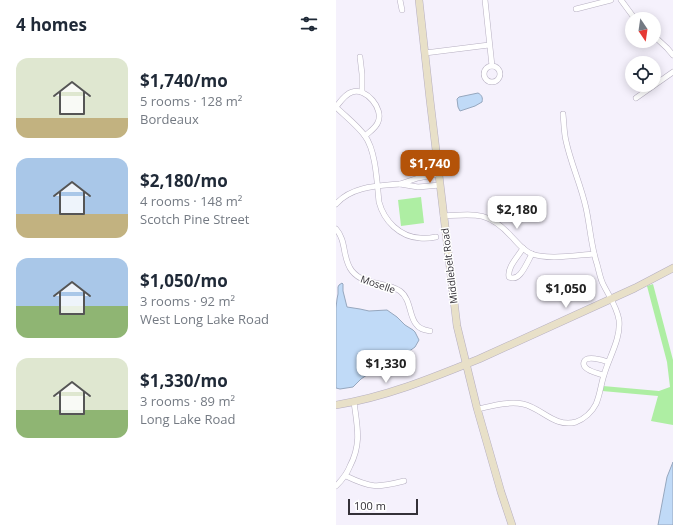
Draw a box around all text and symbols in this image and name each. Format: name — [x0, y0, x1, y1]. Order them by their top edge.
north arrow — [625, 12, 661, 48]
map controls — [625, 12, 661, 92]
text: 4 homes — [16, 13, 87, 36]
icon: filters — [298, 13, 320, 35]
button: locate — [625, 56, 661, 92]
text: $1,740/mo — [140, 69, 228, 92]
icon: home — [48, 74, 96, 122]
text: 5 rooms · 128 m² — [140, 92, 242, 110]
text: Bordeaux — [140, 110, 199, 128]
pin: $1,740 — [397, 150, 463, 184]
text: $1,740 — [410, 154, 450, 172]
text: $2,180/mo — [140, 169, 228, 192]
icon: home — [48, 174, 96, 222]
text: 4 rooms · 148 m² — [140, 192, 242, 210]
pin: $2,180 — [484, 196, 550, 230]
text: $2,180 — [497, 200, 537, 218]
text: Scotch Pine Street — [140, 210, 249, 228]
street label: Middlebelt Road — [437, 227, 461, 305]
text: $1,050/mo — [140, 269, 228, 292]
street label: Moselle — [359, 272, 398, 297]
icon: home — [48, 274, 96, 322]
pin: $1,050 — [533, 275, 599, 309]
text: $1,050 — [546, 279, 586, 297]
text: 3 rooms · 92 m² — [140, 292, 235, 310]
text: West Long Lake Road — [140, 310, 269, 328]
pin: $1,330 — [353, 350, 419, 384]
text: $1,330 — [366, 354, 406, 372]
text: $1,330/mo — [140, 369, 228, 392]
icon: home — [48, 374, 96, 422]
text: 3 rooms · 89 m² — [140, 392, 235, 410]
text: Long Lake Road — [140, 410, 236, 428]
scale bar — [348, 497, 418, 516]
text: 100 m — [354, 498, 386, 513]

